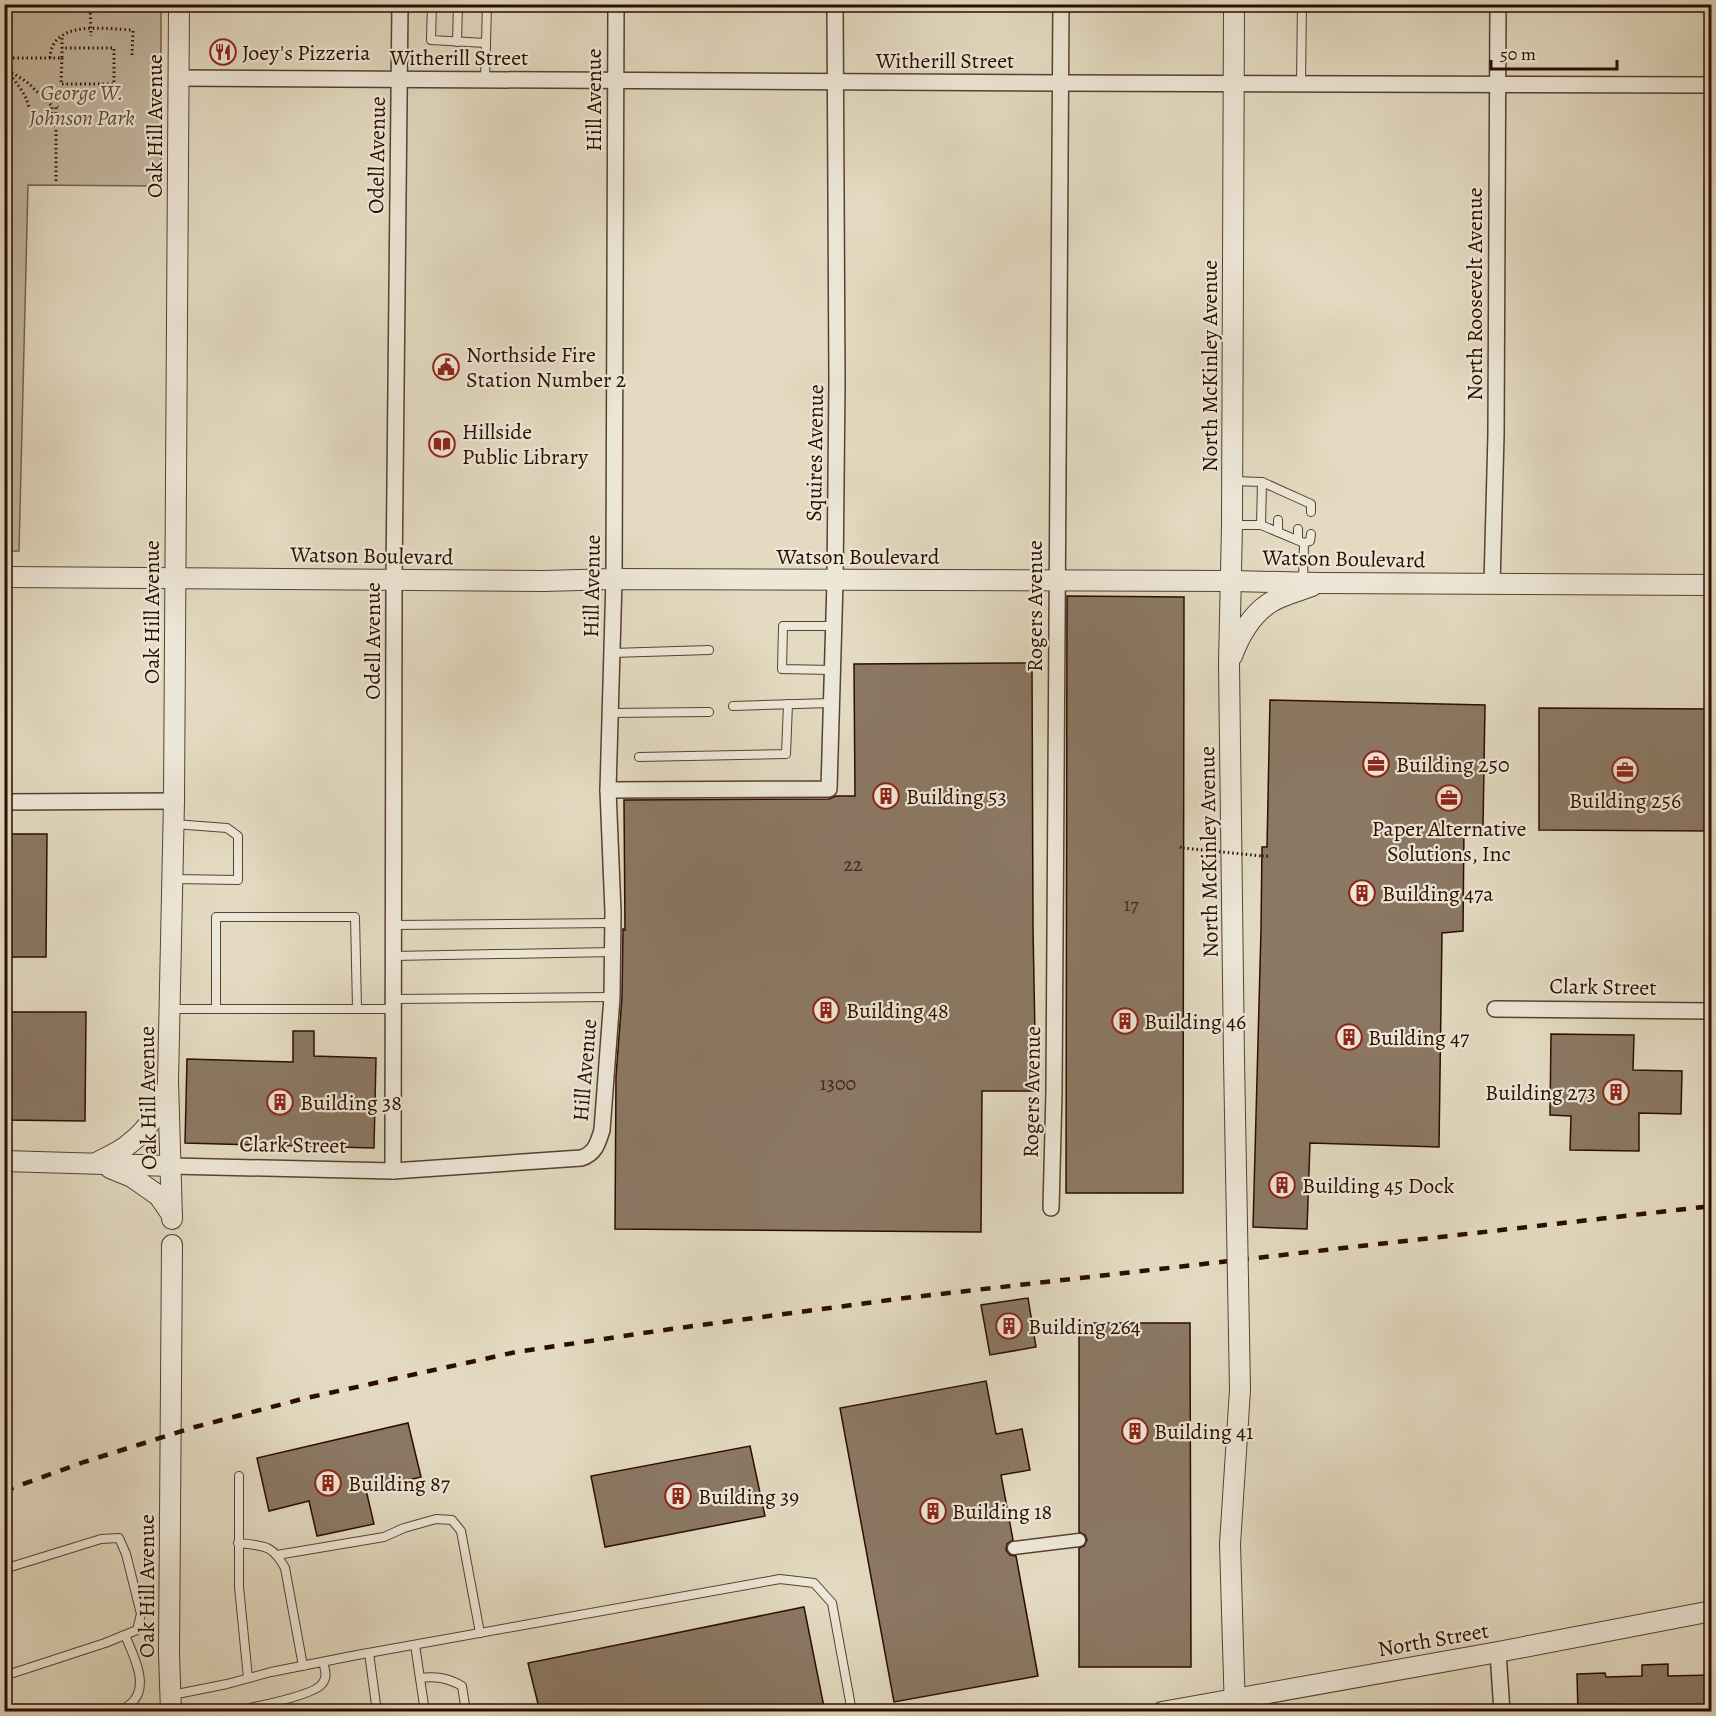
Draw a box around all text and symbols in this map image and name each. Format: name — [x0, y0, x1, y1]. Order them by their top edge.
scale bar — [1491, 33, 1617, 71]
restaurant icon: Joey's Pizzeria — [208, 37, 238, 67]
place label: Joey's Pizzeria — [242, 38, 371, 68]
text: 50 m — [1500, 42, 1536, 66]
street label: Witherill Street — [389, 43, 528, 73]
street label: Witherill Street — [875, 46, 1014, 76]
street label: Hill Avenue — [579, 48, 609, 152]
street label: Oak Hill Avenue — [140, 54, 170, 198]
park label: George W. Johnson Park — [28, 78, 135, 133]
street label: Odell Avenue — [361, 96, 393, 214]
street label: North Roosevelt Avenue — [1460, 187, 1490, 401]
street label: North McKinley Avenue — [1195, 260, 1225, 472]
place label: Northside Fire Station Number 2 — [466, 340, 626, 395]
public building icon: Northside Fire Station Number 2 — [431, 352, 461, 382]
street label: Squires Avenue — [799, 384, 831, 522]
place label: Hillside Public Library — [462, 417, 588, 472]
library icon: Hillside Public Library — [427, 429, 457, 459]
street label: Hill Avenue — [576, 534, 608, 638]
street label: Oak Hill Avenue — [137, 540, 167, 684]
street label: Watson Boulevard — [289, 540, 454, 572]
street label: Rogers Avenue — [1020, 540, 1050, 672]
street label: Watson Boulevard — [775, 542, 940, 572]
street label: Watson Boulevard — [1261, 543, 1426, 575]
street label: Odell Avenue — [358, 582, 388, 700]
street label: North McKinley Avenue — [1192, 746, 1226, 958]
office icon: Building 250 — [1361, 749, 1391, 779]
place label: Building 250 — [1396, 750, 1510, 780]
office icon: Building 256 — [1610, 755, 1640, 785]
building icon: Building 53 — [871, 781, 901, 811]
place label: Building 53 — [906, 782, 1007, 812]
office icon: Paper Alternative Solutions, Inc — [1434, 783, 1464, 813]
place label: Building 256 — [1569, 786, 1681, 816]
place label: Paper Alternative Solutions, Inc — [1372, 814, 1526, 869]
house number: 22 — [844, 851, 863, 878]
building icon: Building 47a — [1347, 878, 1377, 908]
place label: Building 47a — [1382, 879, 1494, 909]
house number: 17 — [1123, 891, 1139, 918]
street label: Clark Street — [1549, 971, 1657, 1003]
building icon: Building 48 — [811, 995, 841, 1025]
place label: Building 48 — [846, 996, 949, 1026]
building icon: Building 46 — [1110, 1006, 1140, 1036]
place label: Building 46 — [1144, 1007, 1246, 1037]
street label: Hill Avenue — [566, 1017, 604, 1123]
building icon: Building 47 — [1334, 1022, 1364, 1052]
place label: Building 47 — [1368, 1023, 1470, 1053]
street label: Oak Hill Avenue — [132, 1026, 164, 1170]
street label: Rogers Avenue — [1016, 1026, 1048, 1158]
house number: 1300 — [820, 1070, 856, 1097]
building icon: Building 273 — [1601, 1077, 1631, 1107]
place label: Building 273 — [1485, 1078, 1596, 1108]
building icon: Building 38 — [265, 1087, 295, 1117]
place label: Building 38 — [300, 1088, 402, 1118]
street label: Clark Street — [239, 1129, 347, 1161]
building icon: Building 45 Dock — [1267, 1170, 1297, 1200]
place label: Building 45 Dock — [1302, 1171, 1455, 1201]
building icon: Building 264 — [994, 1311, 1024, 1341]
place label: Building 264 — [1028, 1312, 1141, 1342]
building icon: Building 41 — [1120, 1416, 1150, 1446]
place label: Building 41 — [1154, 1417, 1254, 1447]
building icon: Building 87 — [313, 1468, 343, 1498]
place label: Building 87 — [348, 1469, 451, 1499]
building icon: Building 39 — [663, 1481, 693, 1511]
place label: Building 39 — [698, 1482, 799, 1512]
building icon: Building 18 — [918, 1496, 948, 1526]
place label: Building 18 — [952, 1497, 1052, 1527]
street label: Oak Hill Avenue — [132, 1514, 162, 1658]
street label: North Street — [1375, 1615, 1491, 1665]

